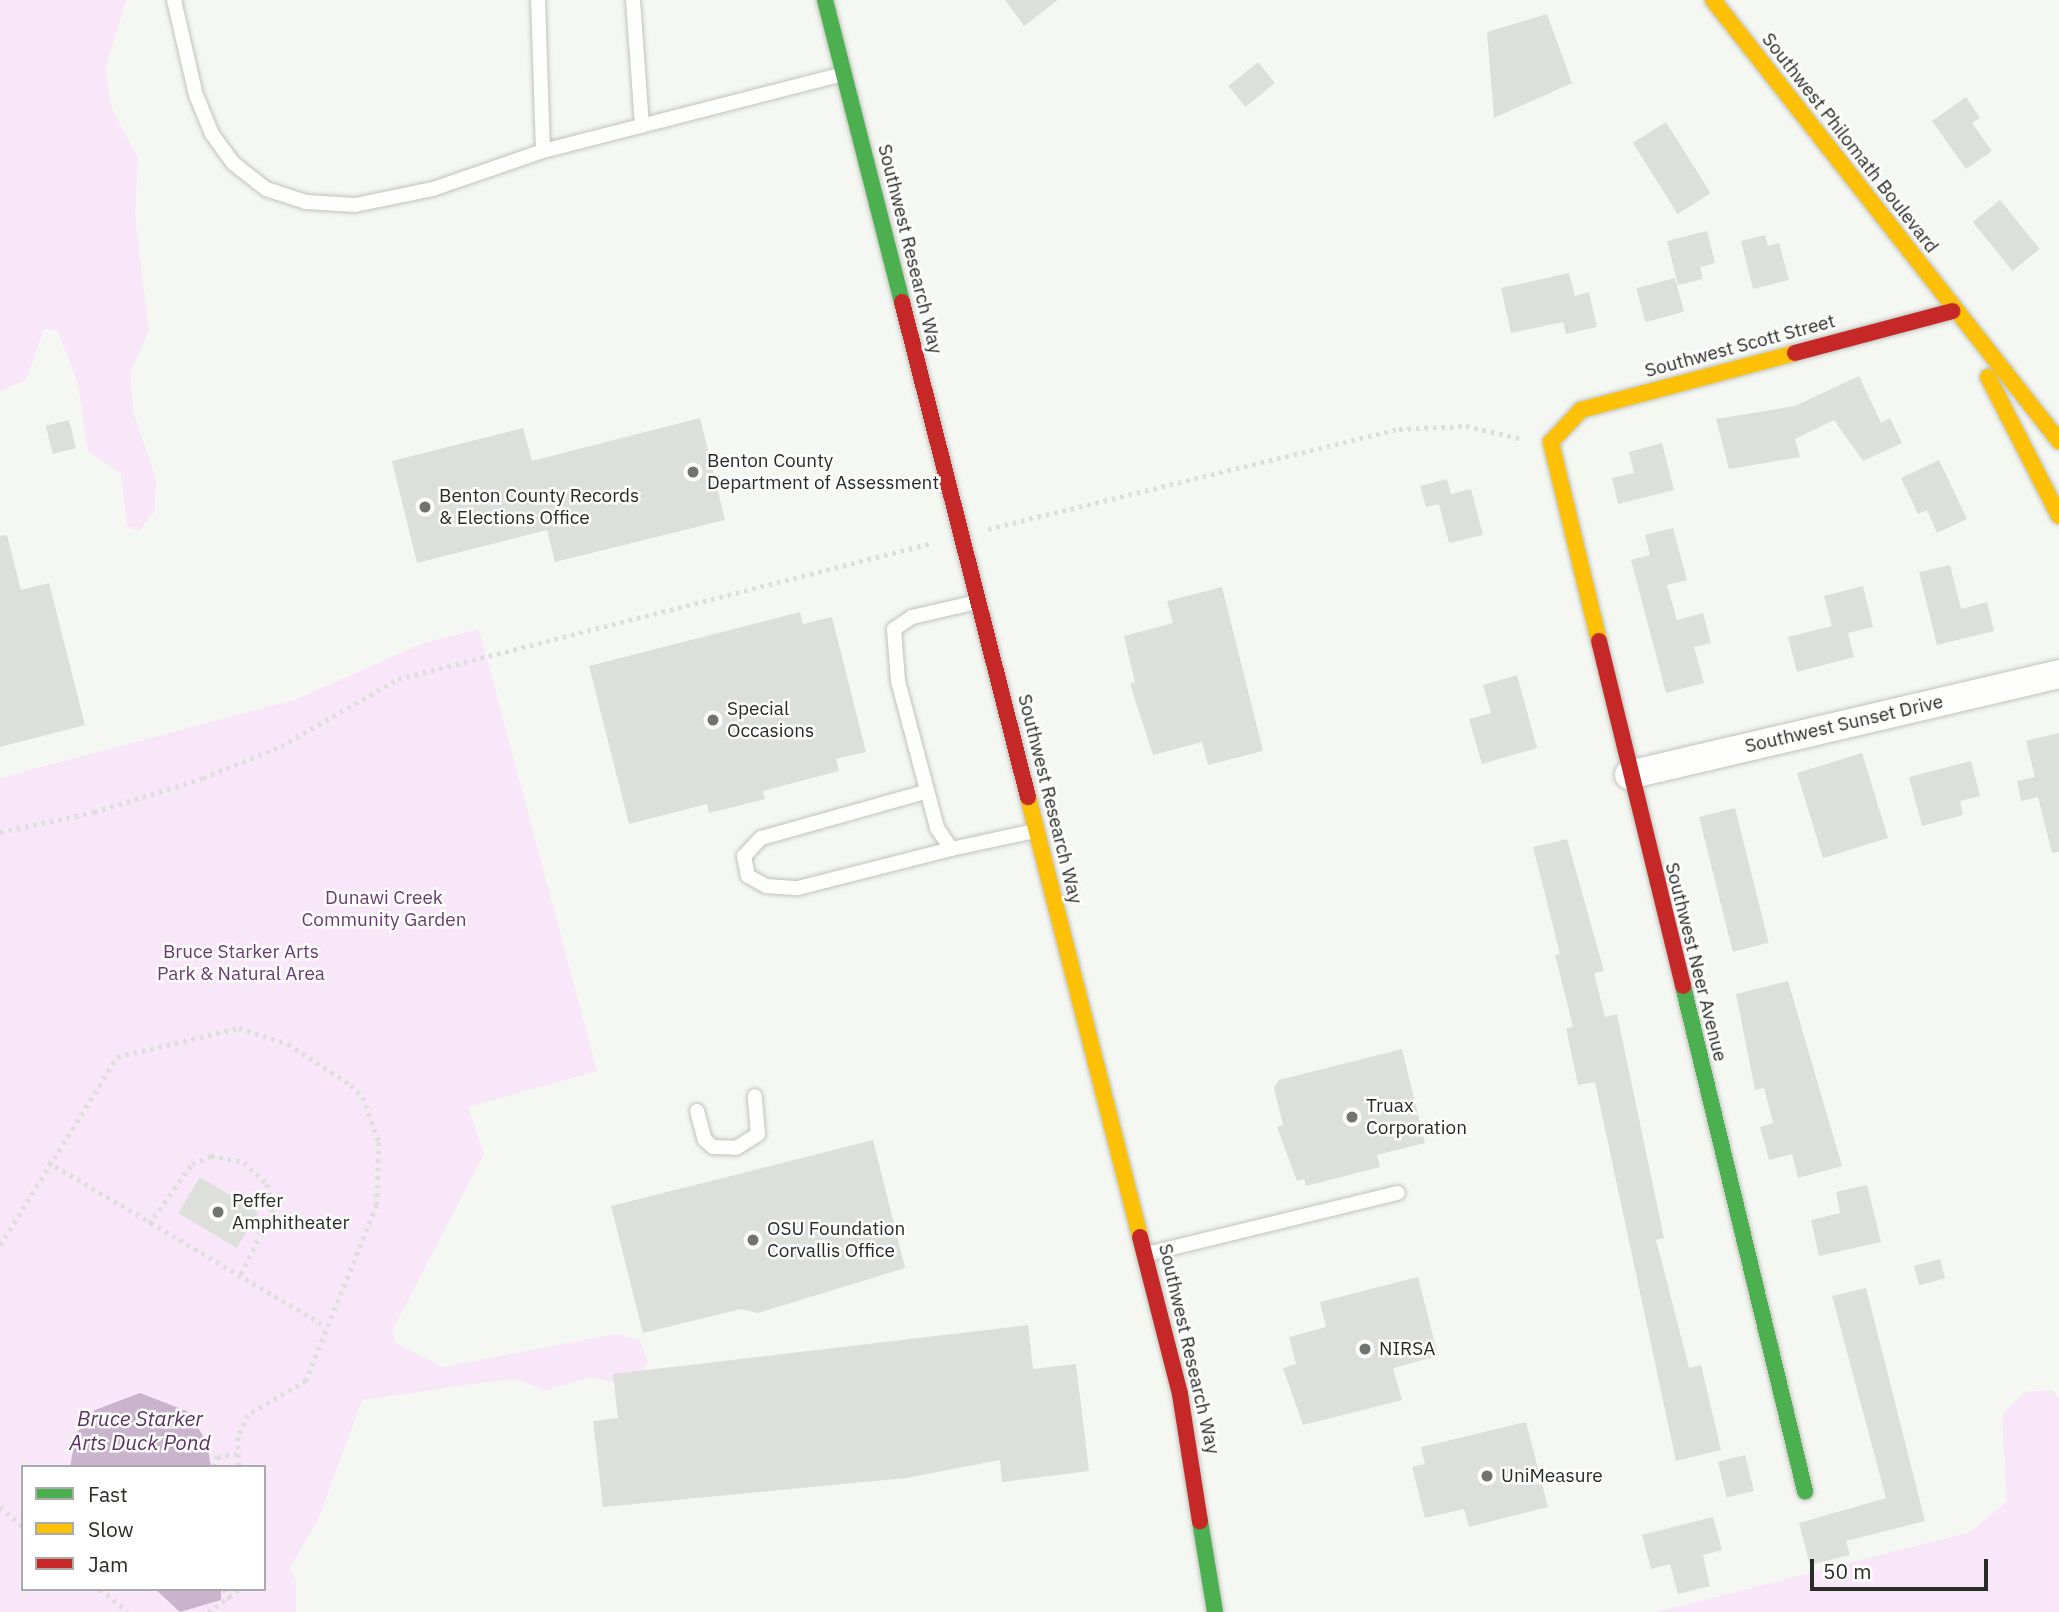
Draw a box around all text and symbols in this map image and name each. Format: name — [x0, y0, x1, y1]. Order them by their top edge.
street label: Southwest Philomath Boulevard — [1757, 28, 1943, 258]
street label: Southwest Research Way — [873, 142, 947, 356]
street label: Southwest Scott Street — [1642, 310, 1838, 382]
place label: Benton County Department of Assessment — [707, 450, 939, 494]
marker: Benton County Department of Assessment — [685, 464, 701, 480]
place label: Benton County Records & Elections Office — [439, 485, 639, 529]
marker: Benton County Records & Elections Office — [417, 499, 433, 515]
street label: Southwest Sunset Drive — [1743, 690, 1945, 758]
street label: Southwest Research Way — [1013, 692, 1087, 906]
place label: Special Occasions — [727, 698, 814, 742]
marker: Special Occasions — [705, 712, 721, 728]
street label: Southwest Neer Avenue — [1660, 860, 1732, 1064]
park label: Dunawi Creek Community Garden — [301, 887, 467, 931]
park label: Bruce Starker Arts Park & Natural Area — [157, 941, 325, 985]
place label: Truax Corporation — [1366, 1095, 1467, 1139]
marker: Truax Corporation — [1344, 1109, 1360, 1125]
place label: Peffer Amphitheater — [232, 1190, 349, 1234]
marker: Peffer Amphitheater — [210, 1204, 226, 1220]
place label: OSU Foundation Corvallis Office — [767, 1218, 905, 1262]
marker: OSU Foundation Corvallis Office — [745, 1232, 761, 1248]
street label: Southwest Research Way — [1154, 1242, 1224, 1456]
place label: NIRSA — [1379, 1338, 1435, 1360]
marker: NIRSA — [1357, 1341, 1373, 1357]
water label: Bruce Starker Arts Duck Pond — [69, 1405, 211, 1455]
legend — [21, 1465, 266, 1591]
place label: UniMeasure — [1501, 1465, 1603, 1487]
marker: UniMeasure — [1479, 1468, 1495, 1484]
text: Fast — [88, 1480, 128, 1508]
text: Slow — [88, 1515, 134, 1543]
scale bar — [1814, 1546, 1993, 1590]
text: Jam — [88, 1550, 128, 1578]
text: 50 m — [1823, 1557, 1872, 1585]

